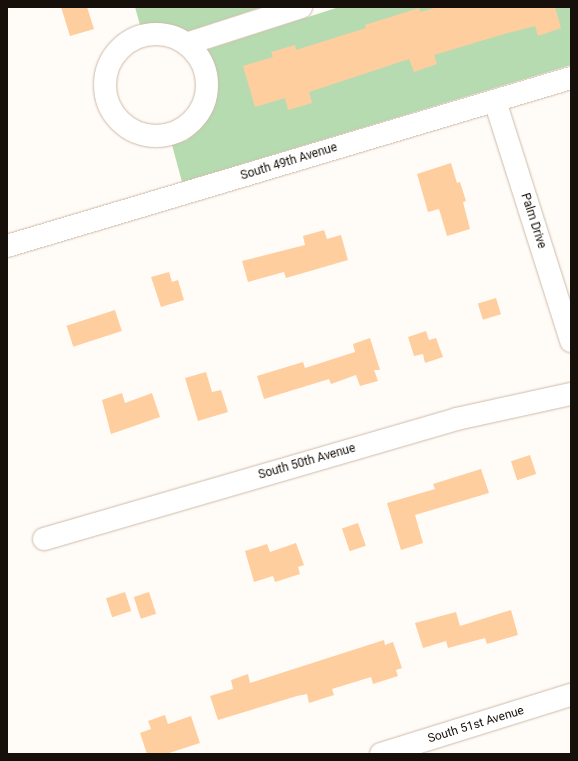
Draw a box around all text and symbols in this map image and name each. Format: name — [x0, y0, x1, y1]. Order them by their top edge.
street label: South 49th Avenue — [239, 140, 339, 184]
street label: Palm Drive — [517, 191, 549, 251]
street label: South 50th Avenue — [257, 441, 357, 483]
street label: South 51st Avenue — [426, 704, 526, 746]

